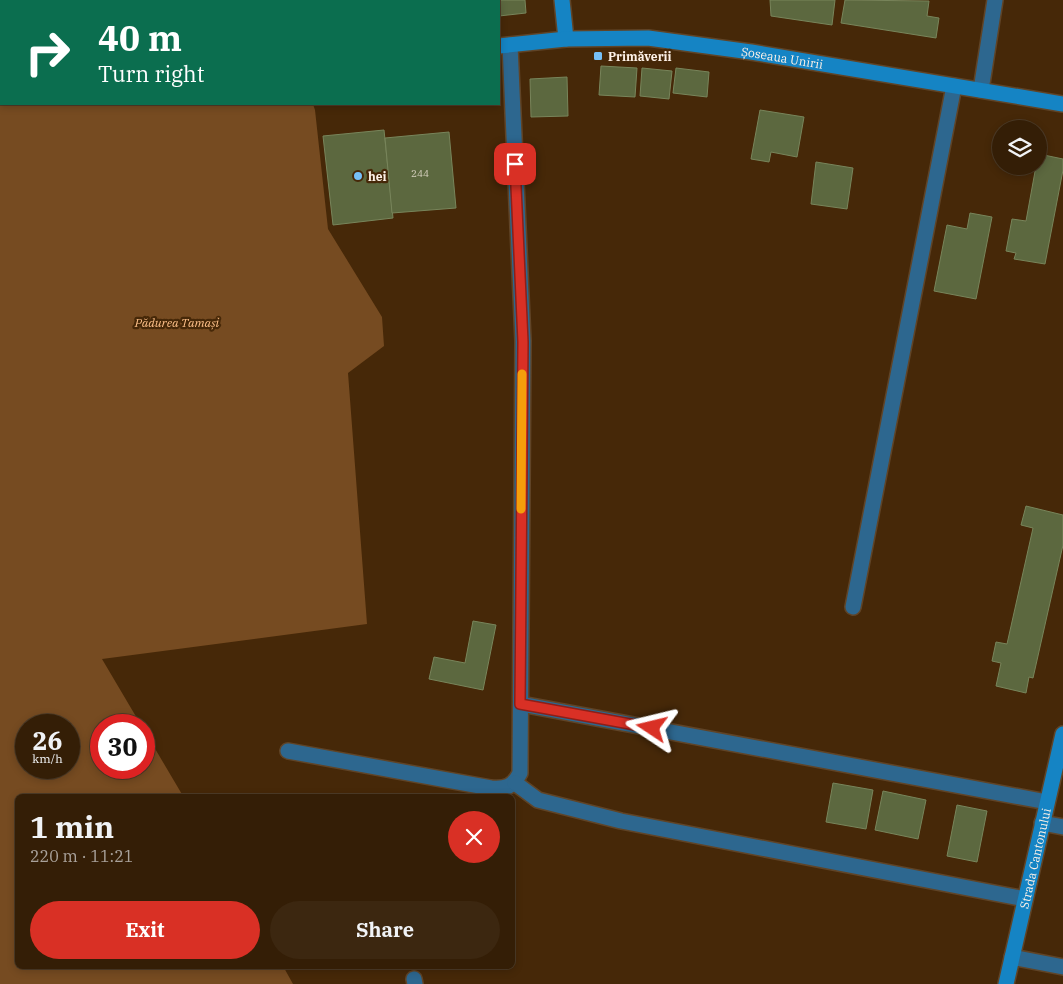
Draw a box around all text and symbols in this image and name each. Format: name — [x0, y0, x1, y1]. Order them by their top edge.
text: 40 m — [98, 15, 182, 61]
icon: right — [15, 20, 80, 85]
street label: Șoseaua Unirii — [740, 43, 825, 71]
place label: Primăverii — [608, 49, 672, 64]
marker: Primăverii — [592, 50, 604, 62]
text: Turn right — [98, 59, 205, 88]
map controls — [992, 120, 1047, 175]
button: layers — [992, 120, 1047, 175]
pin — [494, 143, 536, 185]
icon: arrive — [501, 150, 529, 178]
house number: 244 — [411, 167, 429, 180]
place label: hei — [368, 169, 387, 184]
marker: hei — [352, 170, 364, 182]
park label: Pădurea Tamași — [134, 315, 220, 330]
position arrow — [625, 701, 677, 753]
speed limit sign: 30 — [90, 714, 155, 779]
text: 26 — [32, 724, 63, 757]
text: km/h — [32, 751, 63, 766]
street label: Strada Cantonului — [1016, 806, 1053, 910]
text: 1 min — [30, 807, 114, 846]
button: close — [448, 811, 500, 863]
text: 220 m · 11:21 — [30, 846, 133, 866]
button: Exit — [30, 901, 260, 959]
button: Share — [270, 901, 500, 959]

